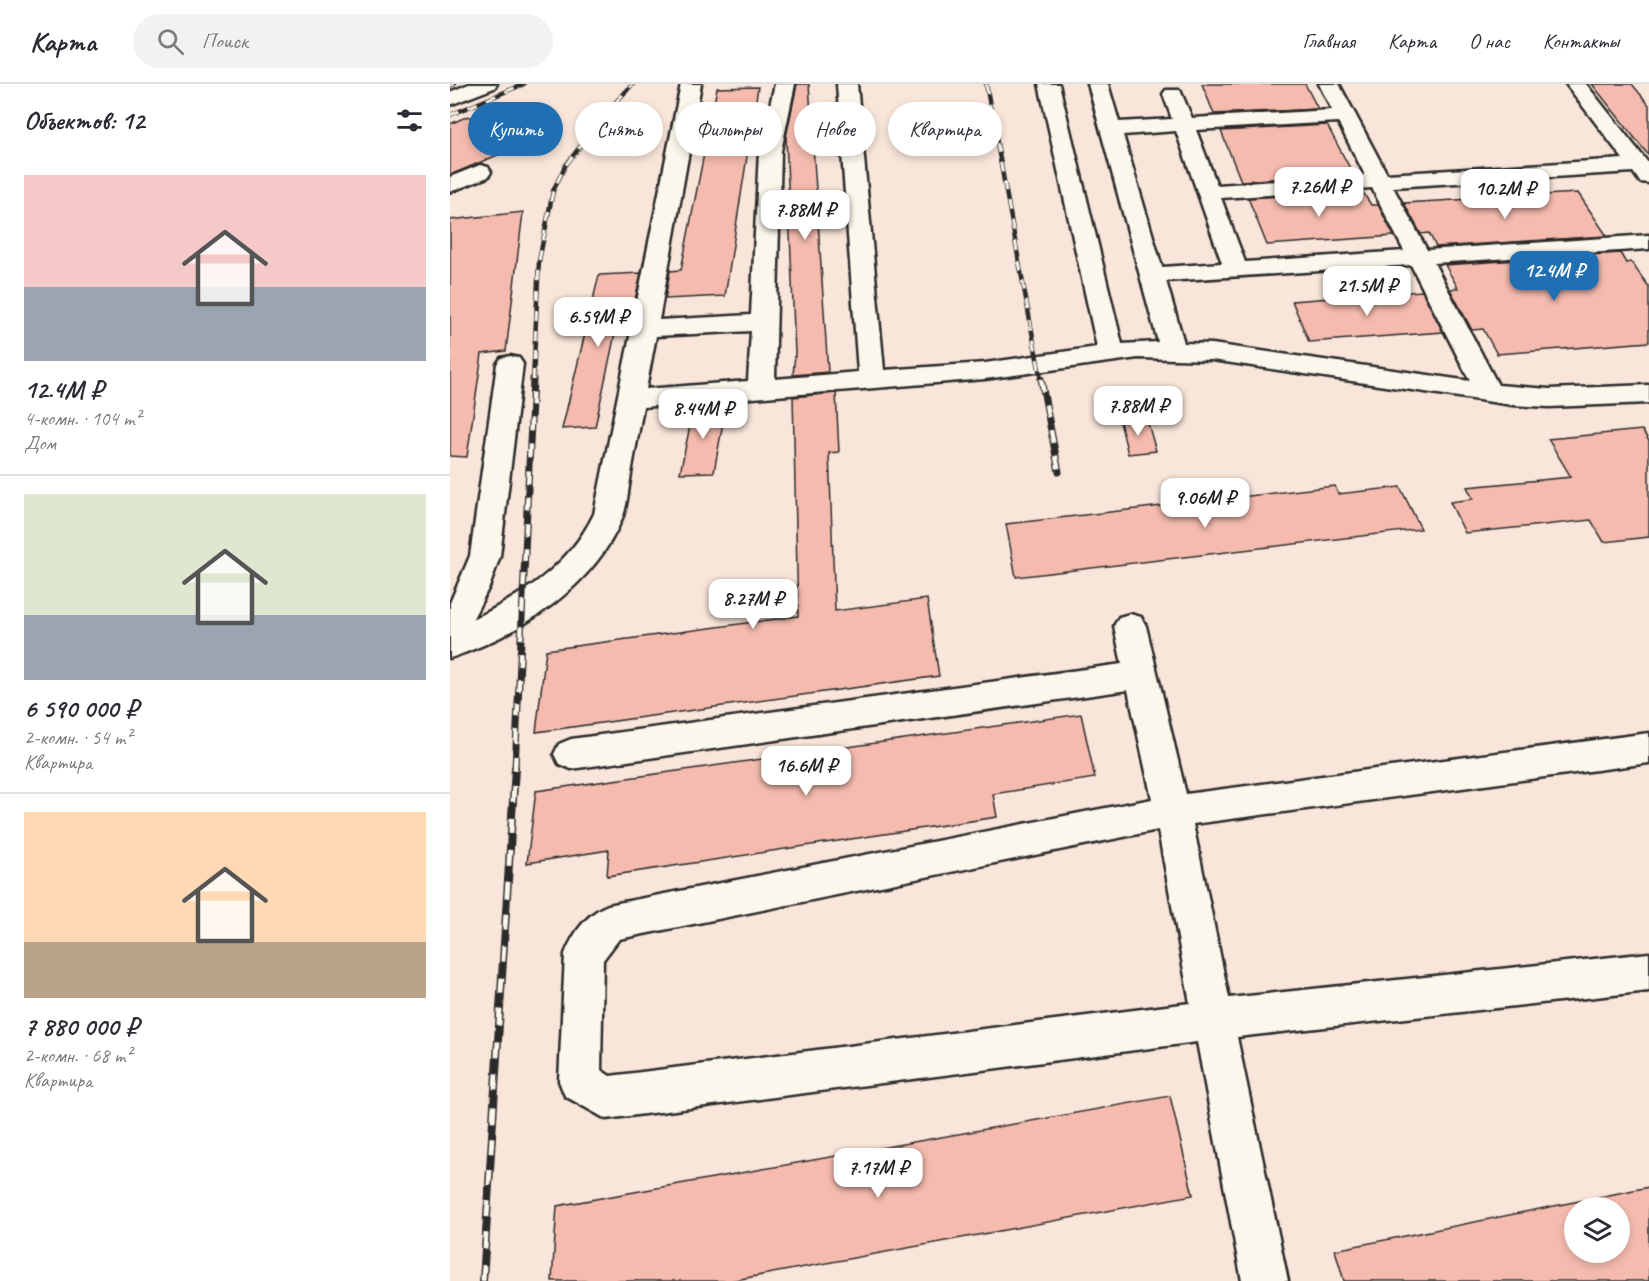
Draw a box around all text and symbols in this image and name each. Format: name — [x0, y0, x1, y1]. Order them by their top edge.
search box — [133, 14, 553, 68]
text: Карта — [30, 24, 97, 59]
icon: search — [154, 25, 187, 58]
text: Поиск — [202, 27, 248, 55]
text: Главная — [1302, 28, 1355, 54]
text: Карта — [1388, 28, 1436, 54]
text: О нас — [1469, 28, 1510, 54]
text: Контакты — [1543, 28, 1619, 54]
chip: Купить — [468, 102, 563, 156]
chip: Снять — [575, 102, 663, 156]
chip: Фильтры — [675, 102, 782, 156]
chip: Новое — [794, 102, 876, 156]
chip: Квартира — [888, 102, 1002, 156]
text: Объектов: 12 — [24, 104, 144, 137]
icon: filters — [393, 104, 426, 137]
pin: 7.26M ₽ — [1264, 167, 1374, 218]
pin: 10.2M ₽ — [1450, 169, 1560, 220]
text: 7.26M ₽ — [1288, 174, 1350, 199]
text: 10.2M ₽ — [1475, 176, 1535, 201]
pin: 7.88M ₽ — [750, 190, 860, 241]
text: 7.88M ₽ — [775, 197, 835, 222]
icon: home — [171, 214, 279, 322]
pin: 12.4M ₽ — [1499, 251, 1609, 302]
text: 12.4M ₽ — [1524, 258, 1584, 283]
pin: 21.5M ₽ — [1312, 266, 1422, 317]
text: 21.5M ₽ — [1337, 273, 1397, 298]
pin: 6.59M ₽ — [543, 297, 653, 348]
text: 6.59M ₽ — [568, 304, 628, 329]
text: 12.4M ₽ — [24, 373, 103, 406]
pin: 7.88M ₽ — [1083, 386, 1193, 437]
pin: 8.44M ₽ — [648, 389, 758, 440]
text: 7.88M ₽ — [1108, 393, 1168, 418]
text: 8.44M ₽ — [673, 396, 733, 421]
text: 4-комн. · 104 m² — [24, 406, 141, 431]
text: Дом — [24, 431, 56, 456]
pin: 9.06M ₽ — [1150, 478, 1260, 529]
text: 9.06M ₽ — [1175, 485, 1235, 510]
icon: home — [171, 533, 279, 641]
pin: 8.27M ₽ — [698, 579, 808, 630]
text: 8.27M ₽ — [723, 586, 783, 611]
text: 6 590 000 ₽ — [24, 692, 138, 725]
text: 2-комн. · 54 m² — [24, 725, 132, 750]
pin: 16.6M ₽ — [751, 746, 861, 797]
text: Квартира — [24, 750, 92, 775]
text: 16.6M ₽ — [775, 753, 837, 778]
icon: home — [171, 851, 279, 959]
text: 7 880 000 ₽ — [24, 1010, 138, 1043]
text: 2-комн. · 68 m² — [24, 1043, 132, 1068]
text: Квартира — [24, 1068, 92, 1093]
pin: 7.17M ₽ — [823, 1148, 933, 1199]
text: 7.17M ₽ — [848, 1155, 908, 1180]
map controls — [1564, 1197, 1630, 1263]
button: layers — [1564, 1197, 1630, 1263]

